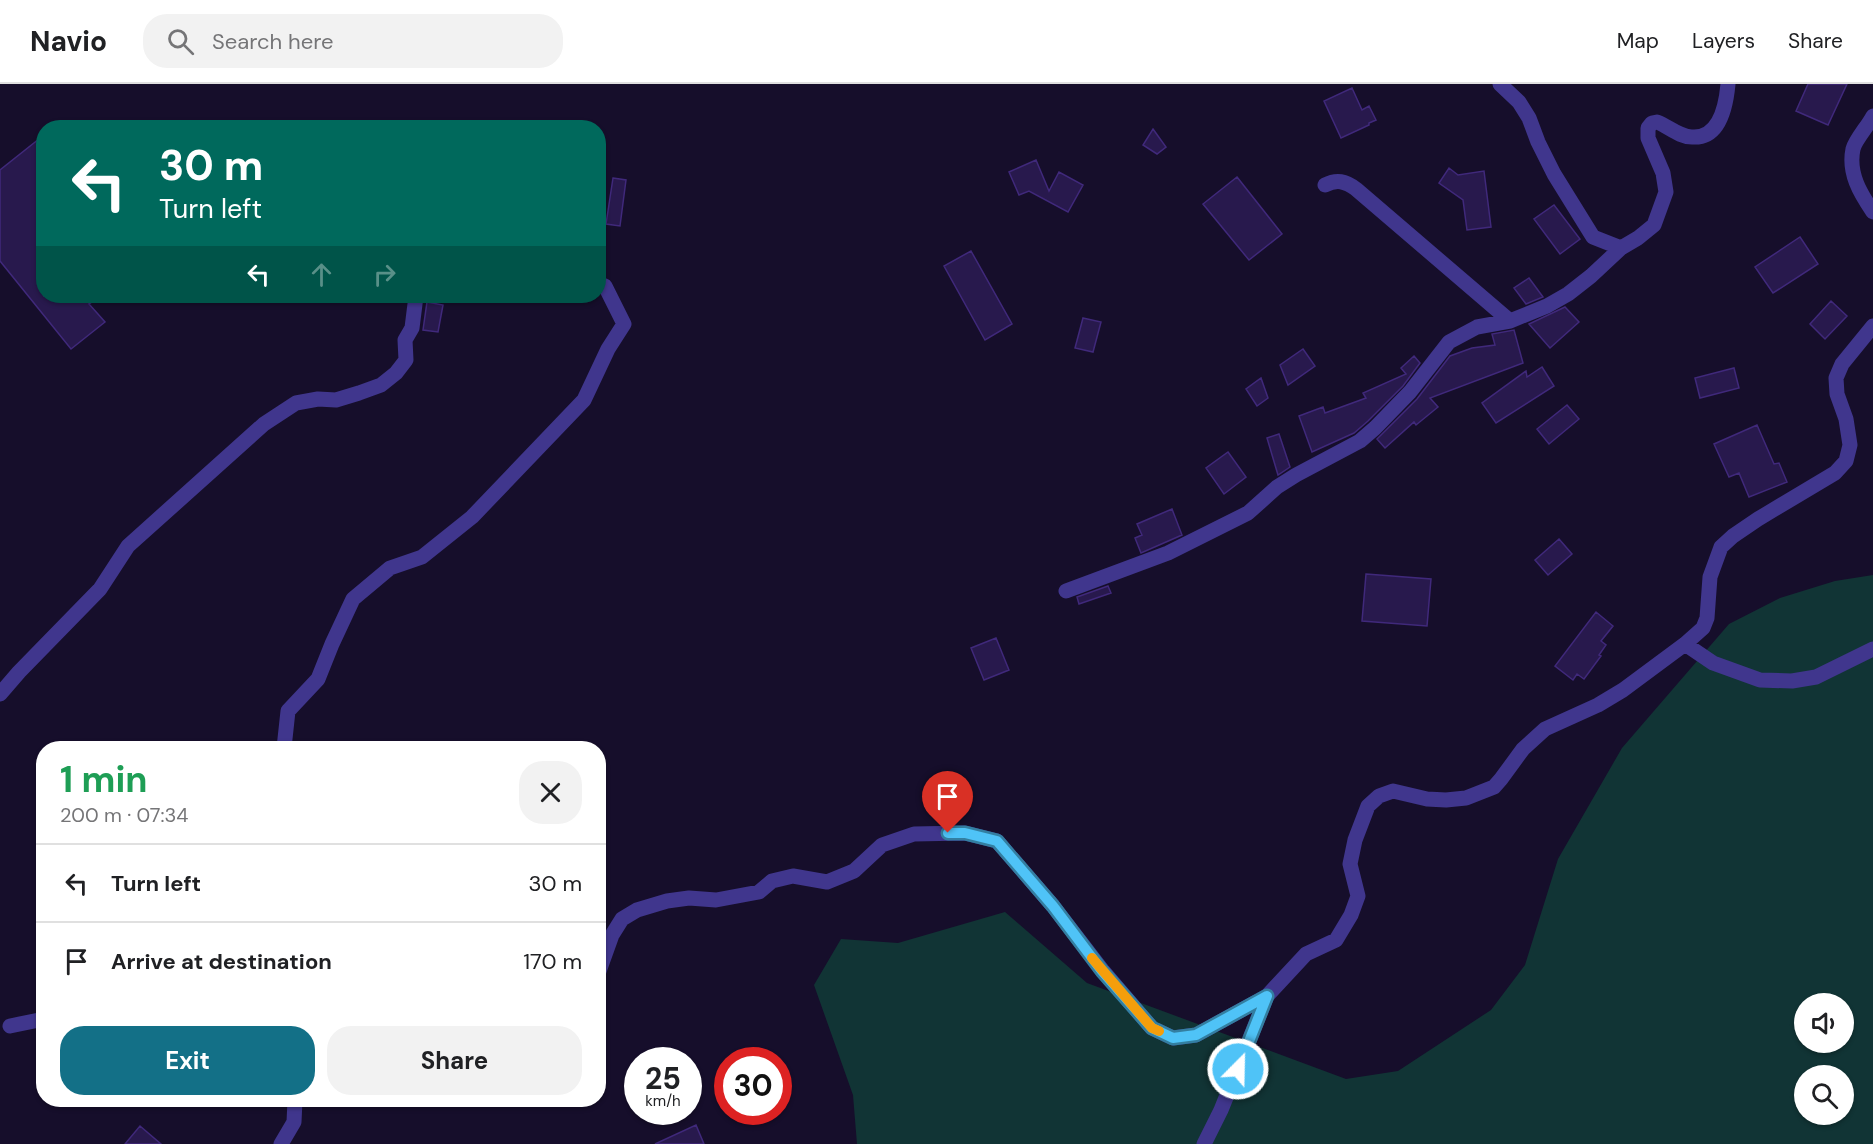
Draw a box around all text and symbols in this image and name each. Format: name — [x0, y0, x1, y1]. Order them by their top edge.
search box — [143, 14, 563, 68]
text: Navio — [30, 23, 107, 60]
icon: search — [164, 25, 197, 58]
text: Search here — [212, 27, 333, 56]
text: Map — [1617, 27, 1659, 55]
text: Layers — [1692, 27, 1755, 55]
text: Share — [1788, 27, 1843, 55]
text: 30 m — [159, 138, 263, 193]
icon: left — [60, 144, 138, 222]
text: Turn left — [159, 191, 262, 226]
icon: left — [242, 258, 275, 291]
icon: ahead — [305, 258, 338, 291]
icon: right — [368, 258, 401, 291]
text: 1 min — [60, 756, 148, 803]
button: close — [519, 761, 582, 824]
pin — [922, 771, 973, 833]
icon: arrive — [931, 780, 964, 813]
text: 200 m · 07:34 — [60, 802, 189, 828]
icon: left — [60, 867, 93, 900]
text: Turn left — [111, 869, 201, 898]
text: 30 m — [528, 869, 582, 898]
icon: arrive — [60, 945, 93, 978]
text: Arrive at destination — [111, 947, 332, 976]
text: 170 m — [523, 947, 582, 976]
map controls — [1794, 993, 1854, 1125]
button: sound — [1794, 993, 1854, 1053]
button: Exit — [60, 1026, 315, 1095]
button: Share — [327, 1026, 582, 1095]
position arrow — [1206, 1037, 1270, 1101]
speed limit sign: 30 — [714, 1047, 792, 1125]
text: 25 — [645, 1059, 681, 1098]
button: search — [1794, 1065, 1854, 1125]
text: km/h — [645, 1091, 681, 1111]

